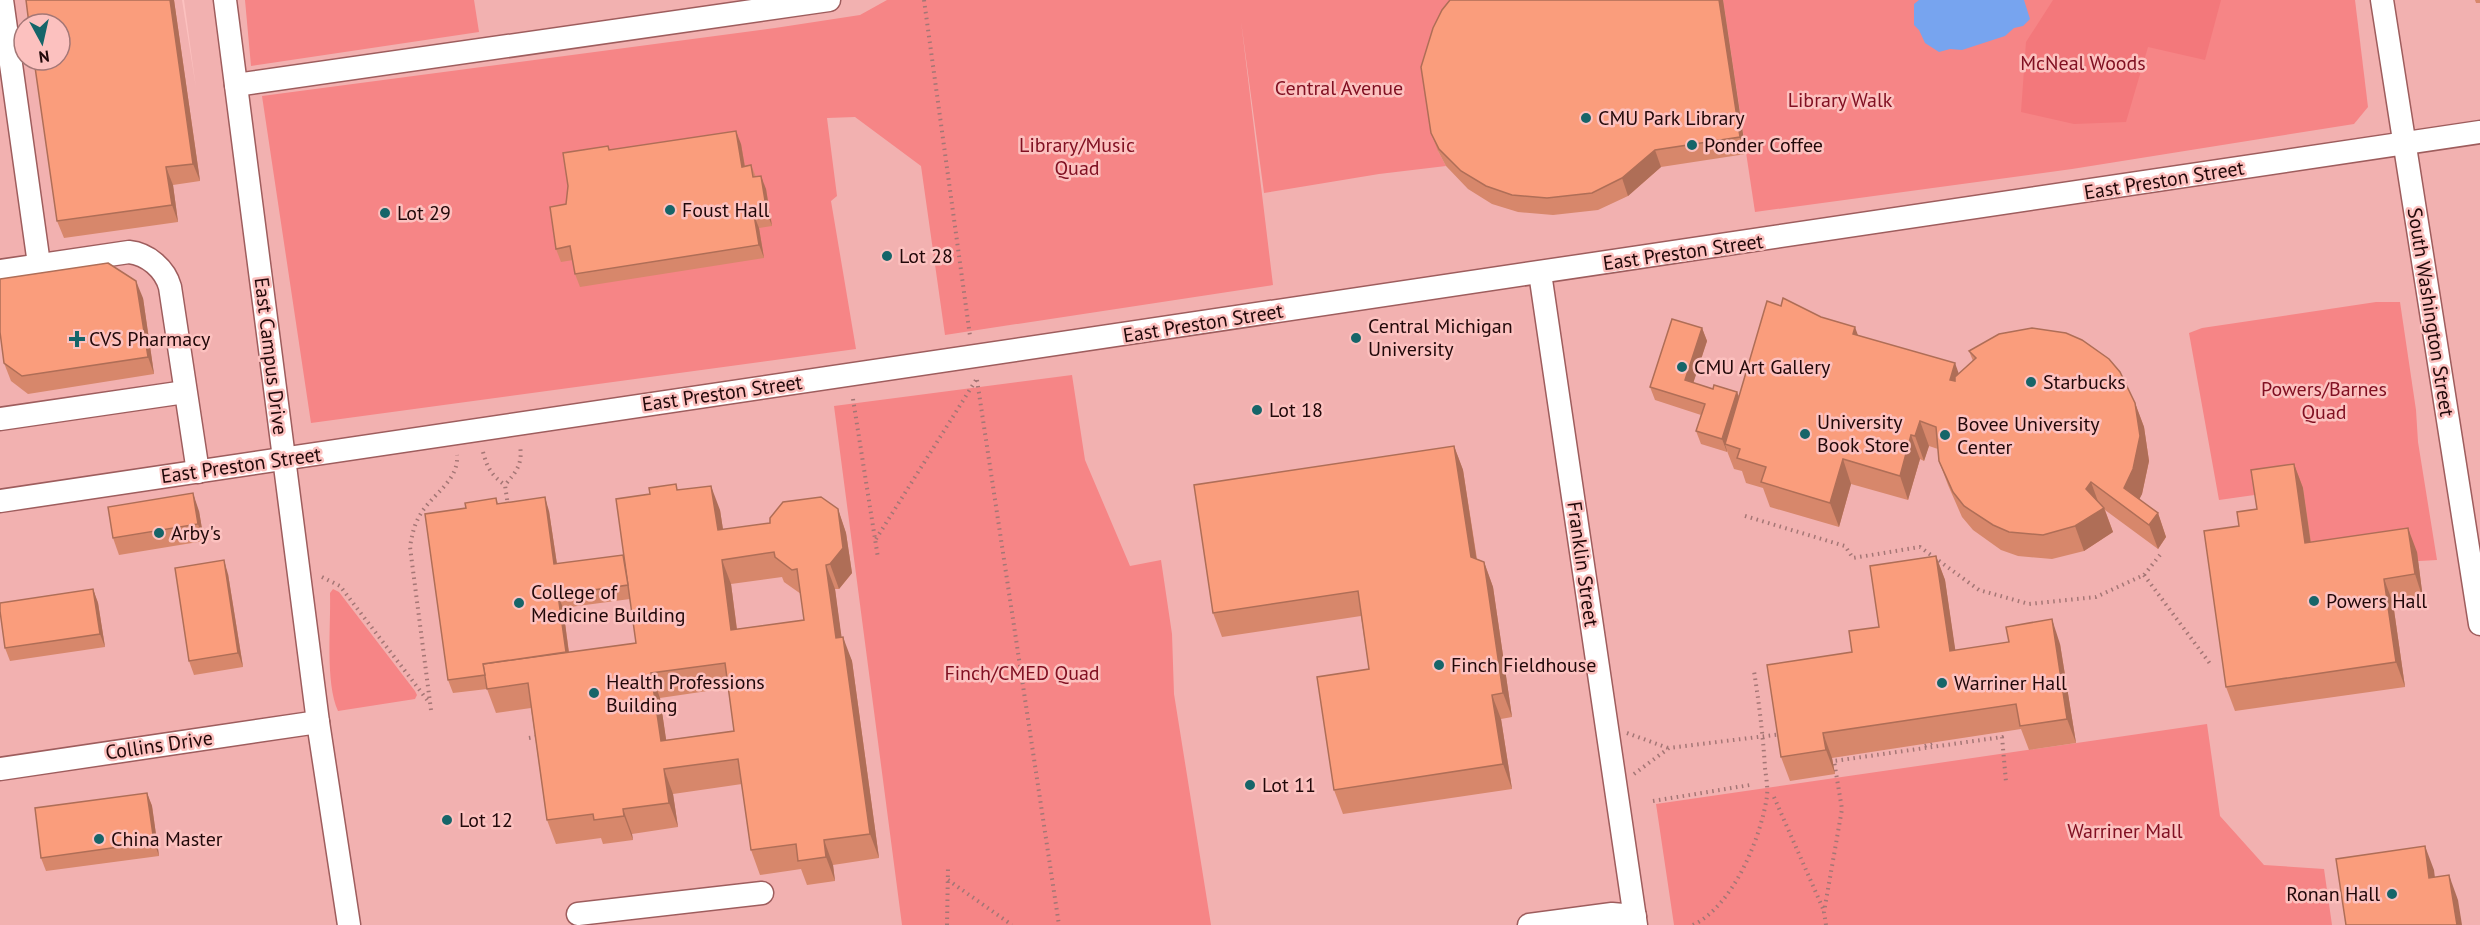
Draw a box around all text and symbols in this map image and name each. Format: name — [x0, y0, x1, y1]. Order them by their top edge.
north arrow — [12, 12, 72, 72]
text: N — [37, 46, 51, 67]
park label: McNeal Woods — [2020, 50, 2146, 76]
park label: Central Avenue — [1275, 75, 1403, 101]
park label: Library Walk — [1788, 87, 1893, 113]
place label: CMU Park Library — [1598, 105, 1745, 131]
marker: CMU Park Library — [1579, 111, 1593, 125]
park label: Library/Music Quad — [1019, 132, 1135, 181]
place label: Ponder Coffee — [1704, 132, 1823, 158]
marker: Ponder Coffee — [1685, 138, 1699, 152]
street label: East Preston Street — [2082, 154, 2246, 205]
place label: Foust Hall — [682, 197, 770, 223]
place label: Lot 29 — [397, 200, 451, 226]
marker: Foust Hall — [663, 203, 677, 217]
marker: Lot 29 — [378, 206, 392, 220]
street label: South Washington Street — [2402, 206, 2460, 419]
street label: East Preston Street — [1601, 228, 1765, 276]
place label: Lot 28 — [899, 243, 953, 269]
marker: Lot 28 — [880, 249, 894, 263]
street label: East Campus Drive — [248, 276, 294, 436]
street label: East Preston Street — [1121, 297, 1285, 348]
place label: Central Michigan University — [1368, 313, 1513, 362]
place label: CVS Pharmacy — [89, 326, 211, 352]
marker: Central Michigan University — [1349, 331, 1363, 345]
marker: CVS Pharmacy — [70, 332, 84, 346]
place label: CMU Art Gallery — [1694, 354, 1831, 380]
marker: CMU Art Gallery — [1675, 360, 1689, 374]
street label: East Preston Street — [640, 369, 804, 417]
place label: Starbucks — [2043, 369, 2126, 395]
marker: Starbucks — [2024, 375, 2038, 389]
park label: Powers/Barnes Quad — [2261, 376, 2387, 425]
place label: Lot 18 — [1269, 397, 1323, 423]
marker: Lot 18 — [1250, 403, 1264, 417]
place label: University Book Store — [1817, 409, 1909, 458]
place label: Bovee University Center — [1957, 411, 2100, 460]
marker: University Book Store — [1798, 427, 1812, 441]
marker: Bovee University Center — [1938, 428, 1952, 442]
street label: East Preston Street — [159, 441, 323, 489]
street label: Franklin Street — [1561, 500, 1605, 628]
place label: Arby's — [171, 520, 221, 546]
marker: Arby's — [152, 526, 166, 540]
place label: College of Medicine Building — [531, 579, 685, 628]
place label: Powers Hall — [2326, 588, 2427, 614]
marker: Powers Hall — [2307, 594, 2321, 608]
marker: College of Medicine Building — [512, 596, 526, 610]
place label: Finch Fieldhouse — [1451, 652, 1596, 678]
marker: Finch Fieldhouse — [1432, 658, 1446, 672]
park label: Finch/CMED Quad — [944, 660, 1100, 686]
place label: Health Professions Building — [606, 669, 765, 718]
place label: Warriner Hall — [1954, 670, 2067, 696]
marker: Warriner Hall — [1935, 676, 1949, 690]
marker: Health Professions Building — [587, 686, 601, 700]
street label: Collins Drive — [104, 725, 214, 765]
place label: Lot 11 — [1262, 772, 1316, 798]
marker: Lot 11 — [1243, 778, 1257, 792]
place label: Lot 12 — [459, 807, 513, 833]
marker: Lot 12 — [440, 813, 454, 827]
park label: Warriner Mall — [2067, 818, 2183, 844]
place label: China Master — [111, 826, 223, 852]
marker: China Master — [92, 832, 106, 846]
place label: Ronan Hall — [2286, 881, 2380, 907]
marker: Ronan Hall — [2385, 887, 2399, 901]

